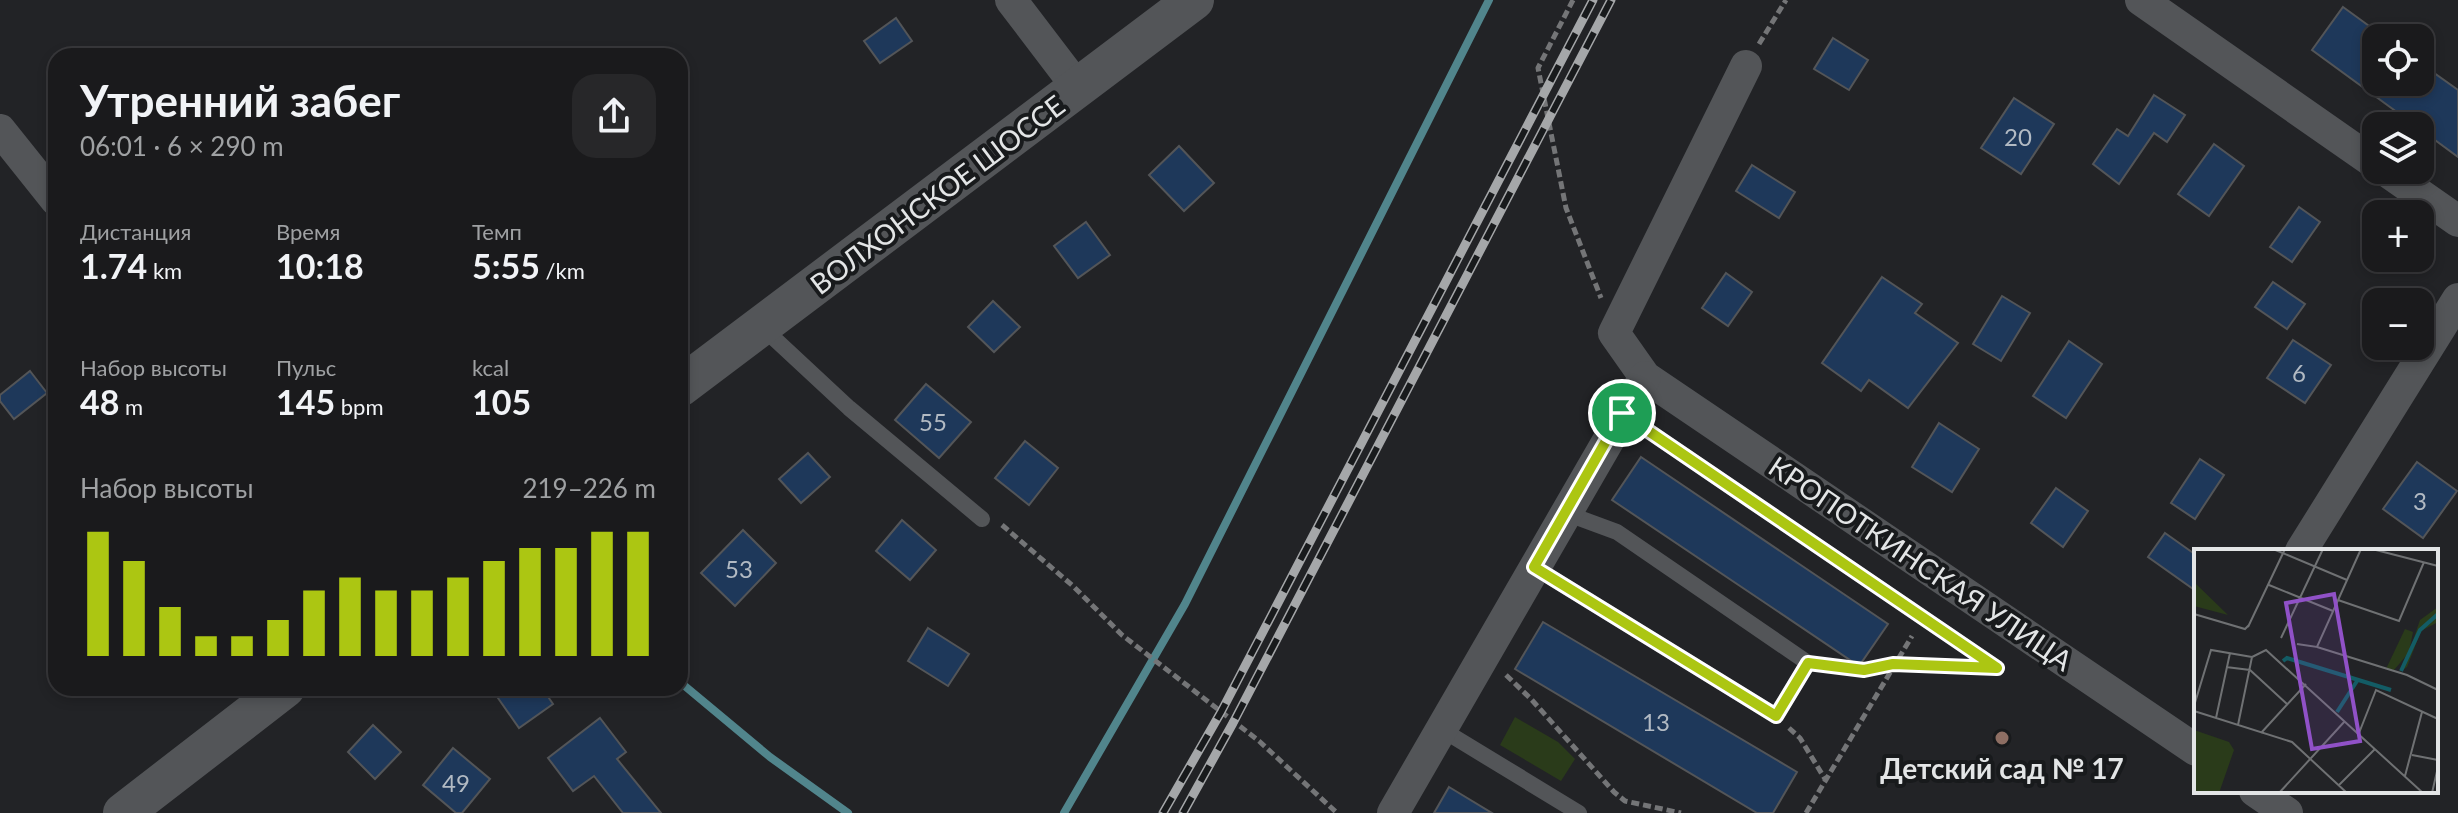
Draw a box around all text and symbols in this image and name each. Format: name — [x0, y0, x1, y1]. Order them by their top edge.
map controls — [2362, 24, 2434, 360]
button: locate — [2362, 24, 2434, 96]
text: Утренний забег — [80, 74, 400, 126]
button: share — [572, 74, 656, 158]
street label: ВОЛХОНСКОЕ ШОССЕ — [803, 87, 1071, 301]
button: layers — [2362, 112, 2434, 184]
house number: 20 — [2004, 122, 2032, 151]
text: 06:01 · 6 × 290 m — [80, 130, 284, 162]
button: + — [2362, 200, 2434, 272]
text: Дистанция — [80, 218, 191, 245]
text: Время — [276, 218, 340, 245]
text: Темп — [472, 218, 522, 245]
text: 1.74 — [80, 245, 147, 286]
text: 10:18 — [276, 245, 364, 286]
text: 5:55 — [472, 245, 540, 286]
text: km — [147, 257, 182, 284]
text: /km — [540, 257, 585, 284]
button: − — [2362, 288, 2434, 360]
text: Набор высоты — [80, 354, 227, 381]
text: Пульс — [276, 354, 336, 381]
text: kcal — [472, 354, 509, 381]
house number: 6 — [2292, 358, 2306, 387]
pin — [1588, 379, 1656, 447]
text: 48 — [80, 381, 119, 422]
text: 145 — [276, 381, 335, 422]
text: 105 — [472, 381, 531, 422]
icon: arrive — [1600, 391, 1644, 435]
text: m — [119, 393, 143, 420]
text: bpm — [335, 393, 384, 420]
house number: 55 — [919, 407, 947, 436]
street label: КРОПОТКИНСКАЯ УЛИЦА — [1763, 449, 2079, 677]
text: Набор высоты — [80, 472, 254, 504]
text: 219–226 m — [522, 472, 656, 504]
house number: 3 — [2413, 486, 2427, 515]
inset map — [2194, 549, 2438, 793]
house number: 53 — [725, 554, 753, 583]
house number: 13 — [1642, 707, 1670, 736]
marker: Детский сад № 17 — [1993, 729, 2011, 747]
place label: Детский сад № 17 — [1880, 751, 2124, 785]
house number: 49 — [442, 768, 470, 797]

